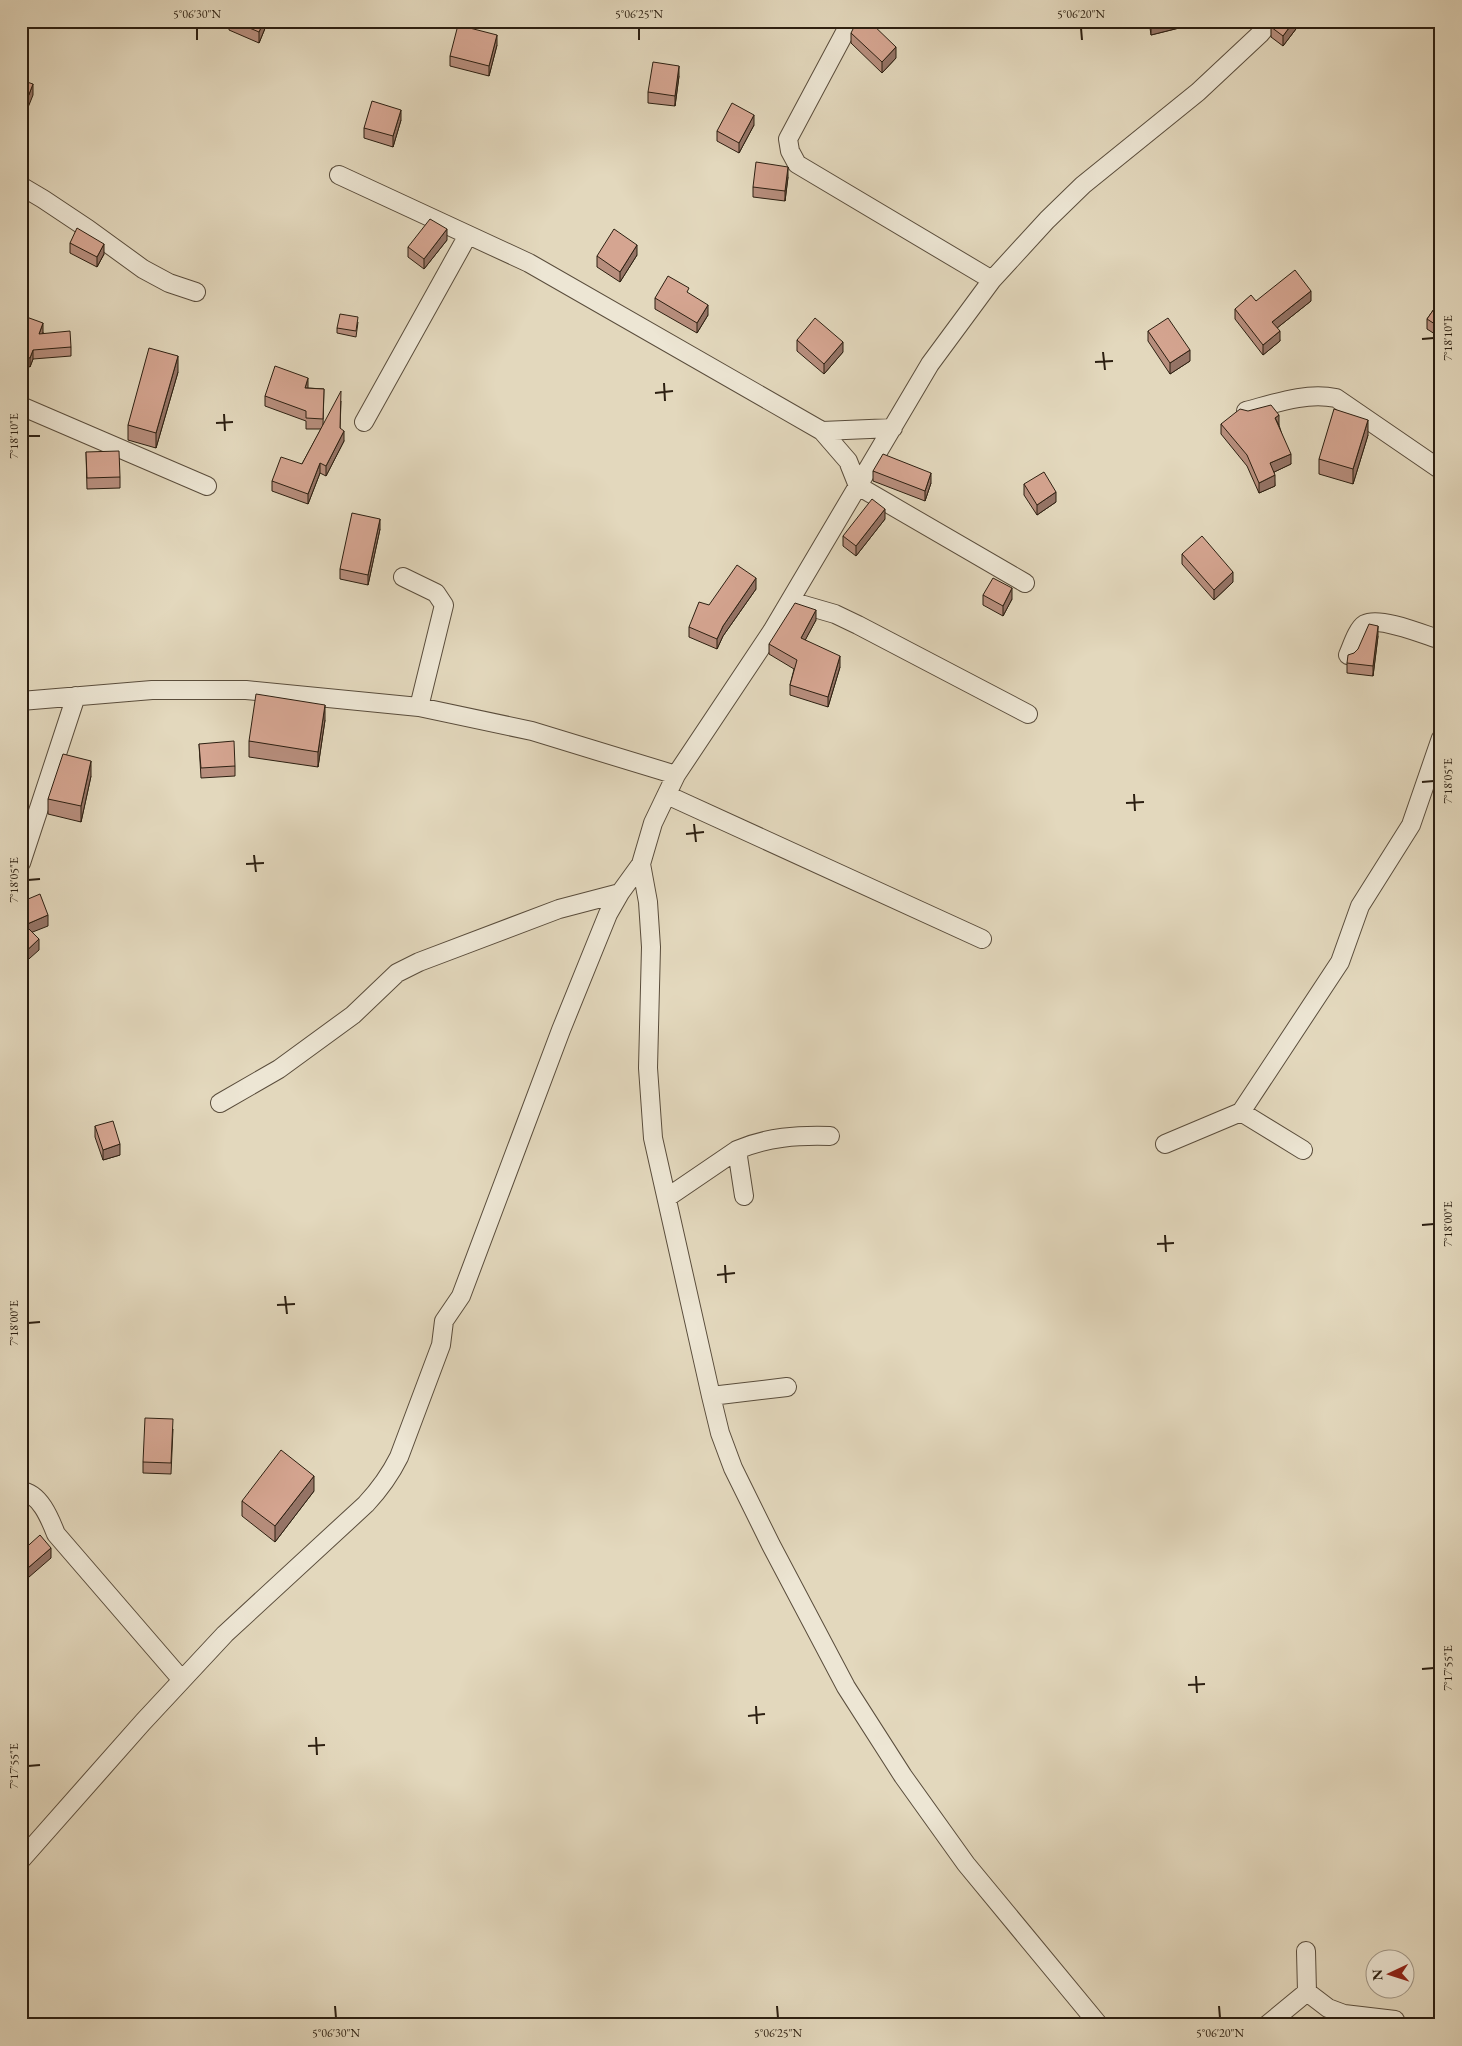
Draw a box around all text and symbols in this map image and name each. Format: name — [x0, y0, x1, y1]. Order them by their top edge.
text: 5°06'30"N — [173, 6, 222, 22]
text: 5°06'25"N — [615, 6, 664, 22]
text: 5°06'20"N — [1057, 6, 1106, 22]
text: 7°18'10"E — [1440, 315, 1456, 361]
text: 7°18'10"E — [6, 413, 22, 459]
text: 7°18'05"E — [1440, 758, 1456, 804]
text: 7°18'05"E — [6, 857, 22, 903]
text: 7°18'00"E — [1440, 1201, 1456, 1247]
text: 7°18'00"E — [6, 1300, 22, 1346]
text: 7°17'55"E — [1440, 1645, 1456, 1691]
text: 7°17'55"E — [6, 1743, 22, 1789]
north arrow — [1364, 1948, 1414, 1998]
text: N — [1368, 1968, 1386, 1981]
text: 5°06'30"N — [312, 2025, 361, 2041]
text: 5°06'25"N — [754, 2025, 803, 2041]
text: 5°06'20"N — [1196, 2025, 1245, 2041]

